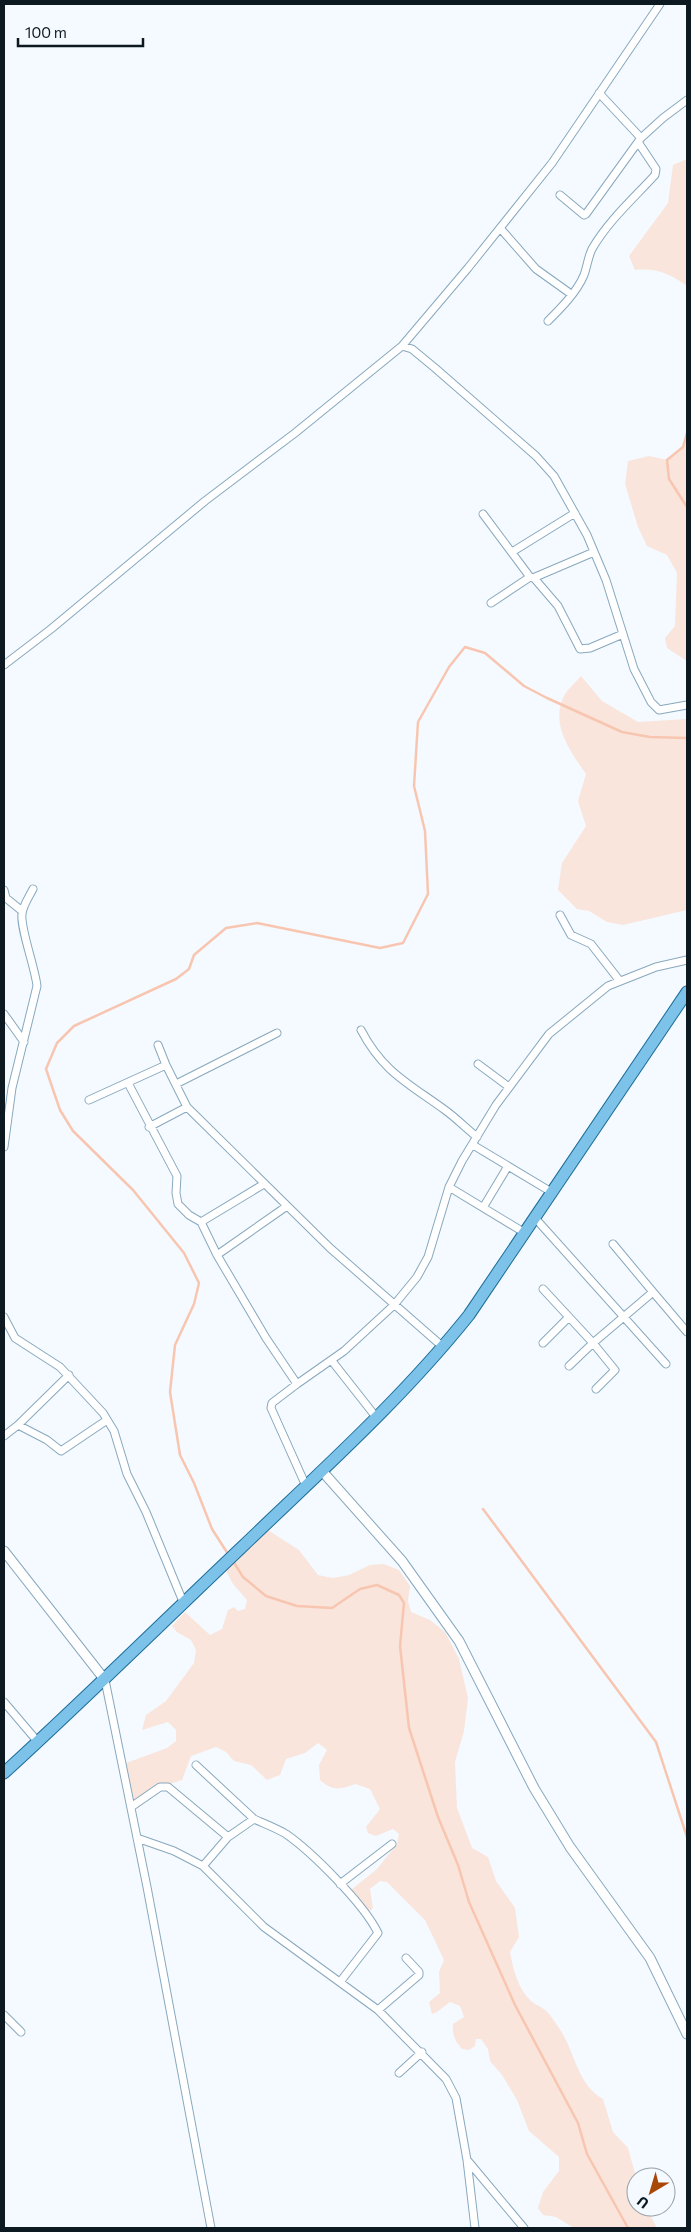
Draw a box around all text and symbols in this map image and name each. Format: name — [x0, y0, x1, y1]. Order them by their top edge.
scale bar — [18, 15, 142, 47]
text: 100 m — [25, 23, 67, 41]
north arrow — [626, 2167, 676, 2217]
text: U — [633, 2193, 652, 2212]

